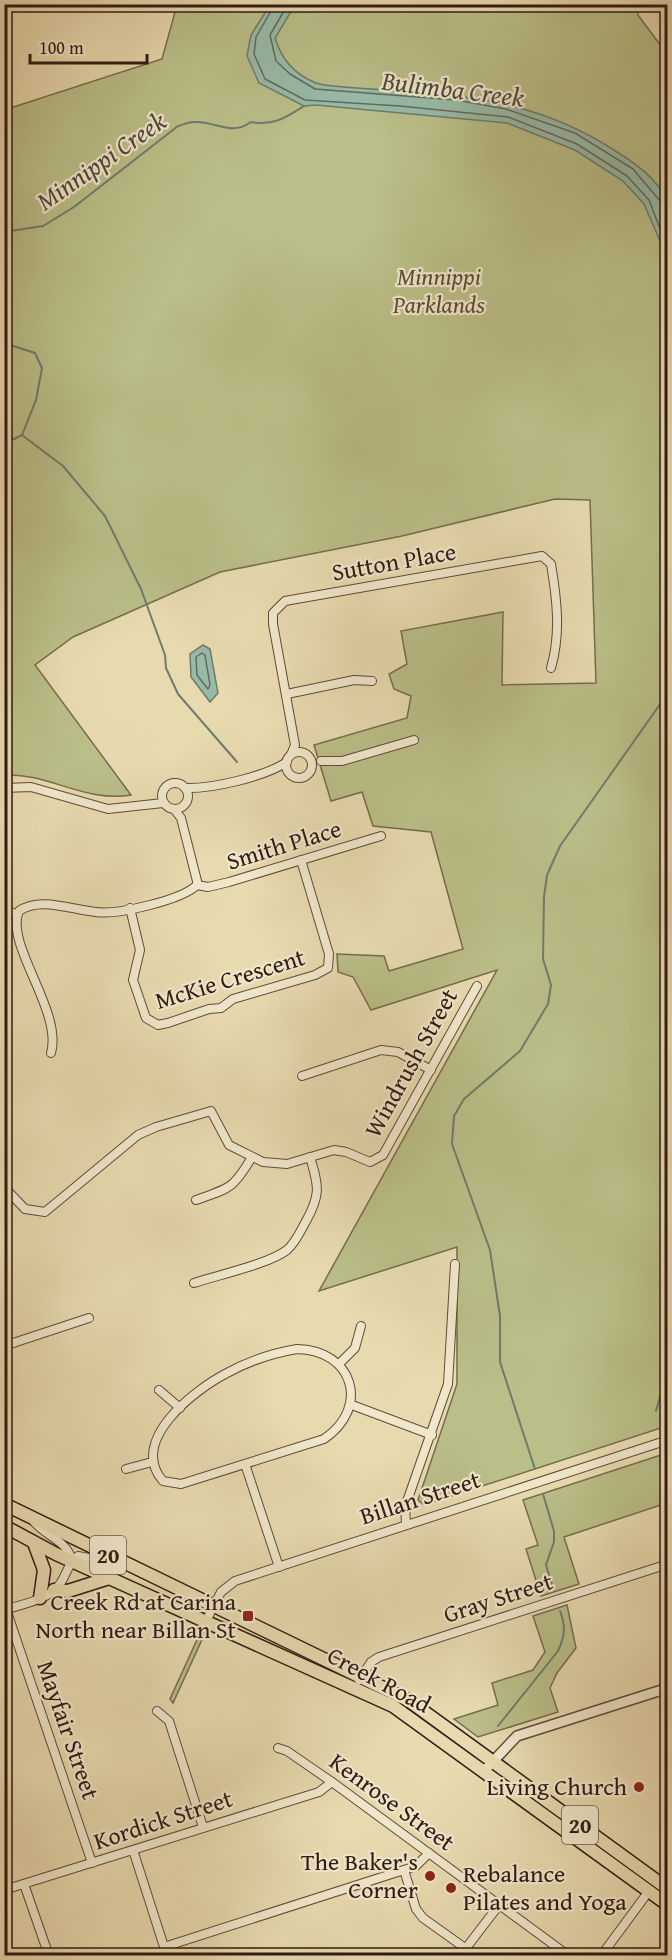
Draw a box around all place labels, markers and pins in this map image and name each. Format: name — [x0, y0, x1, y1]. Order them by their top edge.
place label: Creek Rd at Carina North near Billan St — [36, 1584, 237, 1647]
marker: Creek Rd at Carina North near Billan St — [241, 1609, 255, 1623]
place label: Living Church — [486, 1769, 628, 1804]
marker: Living Church — [632, 1780, 646, 1794]
place label: The Baker's Corner — [301, 1844, 418, 1907]
place label: Rebalance Pilates and Yoga — [463, 1856, 627, 1919]
marker: The Baker's Corner — [423, 1869, 437, 1883]
marker: Rebalance Pilates and Yoga — [444, 1881, 458, 1895]

